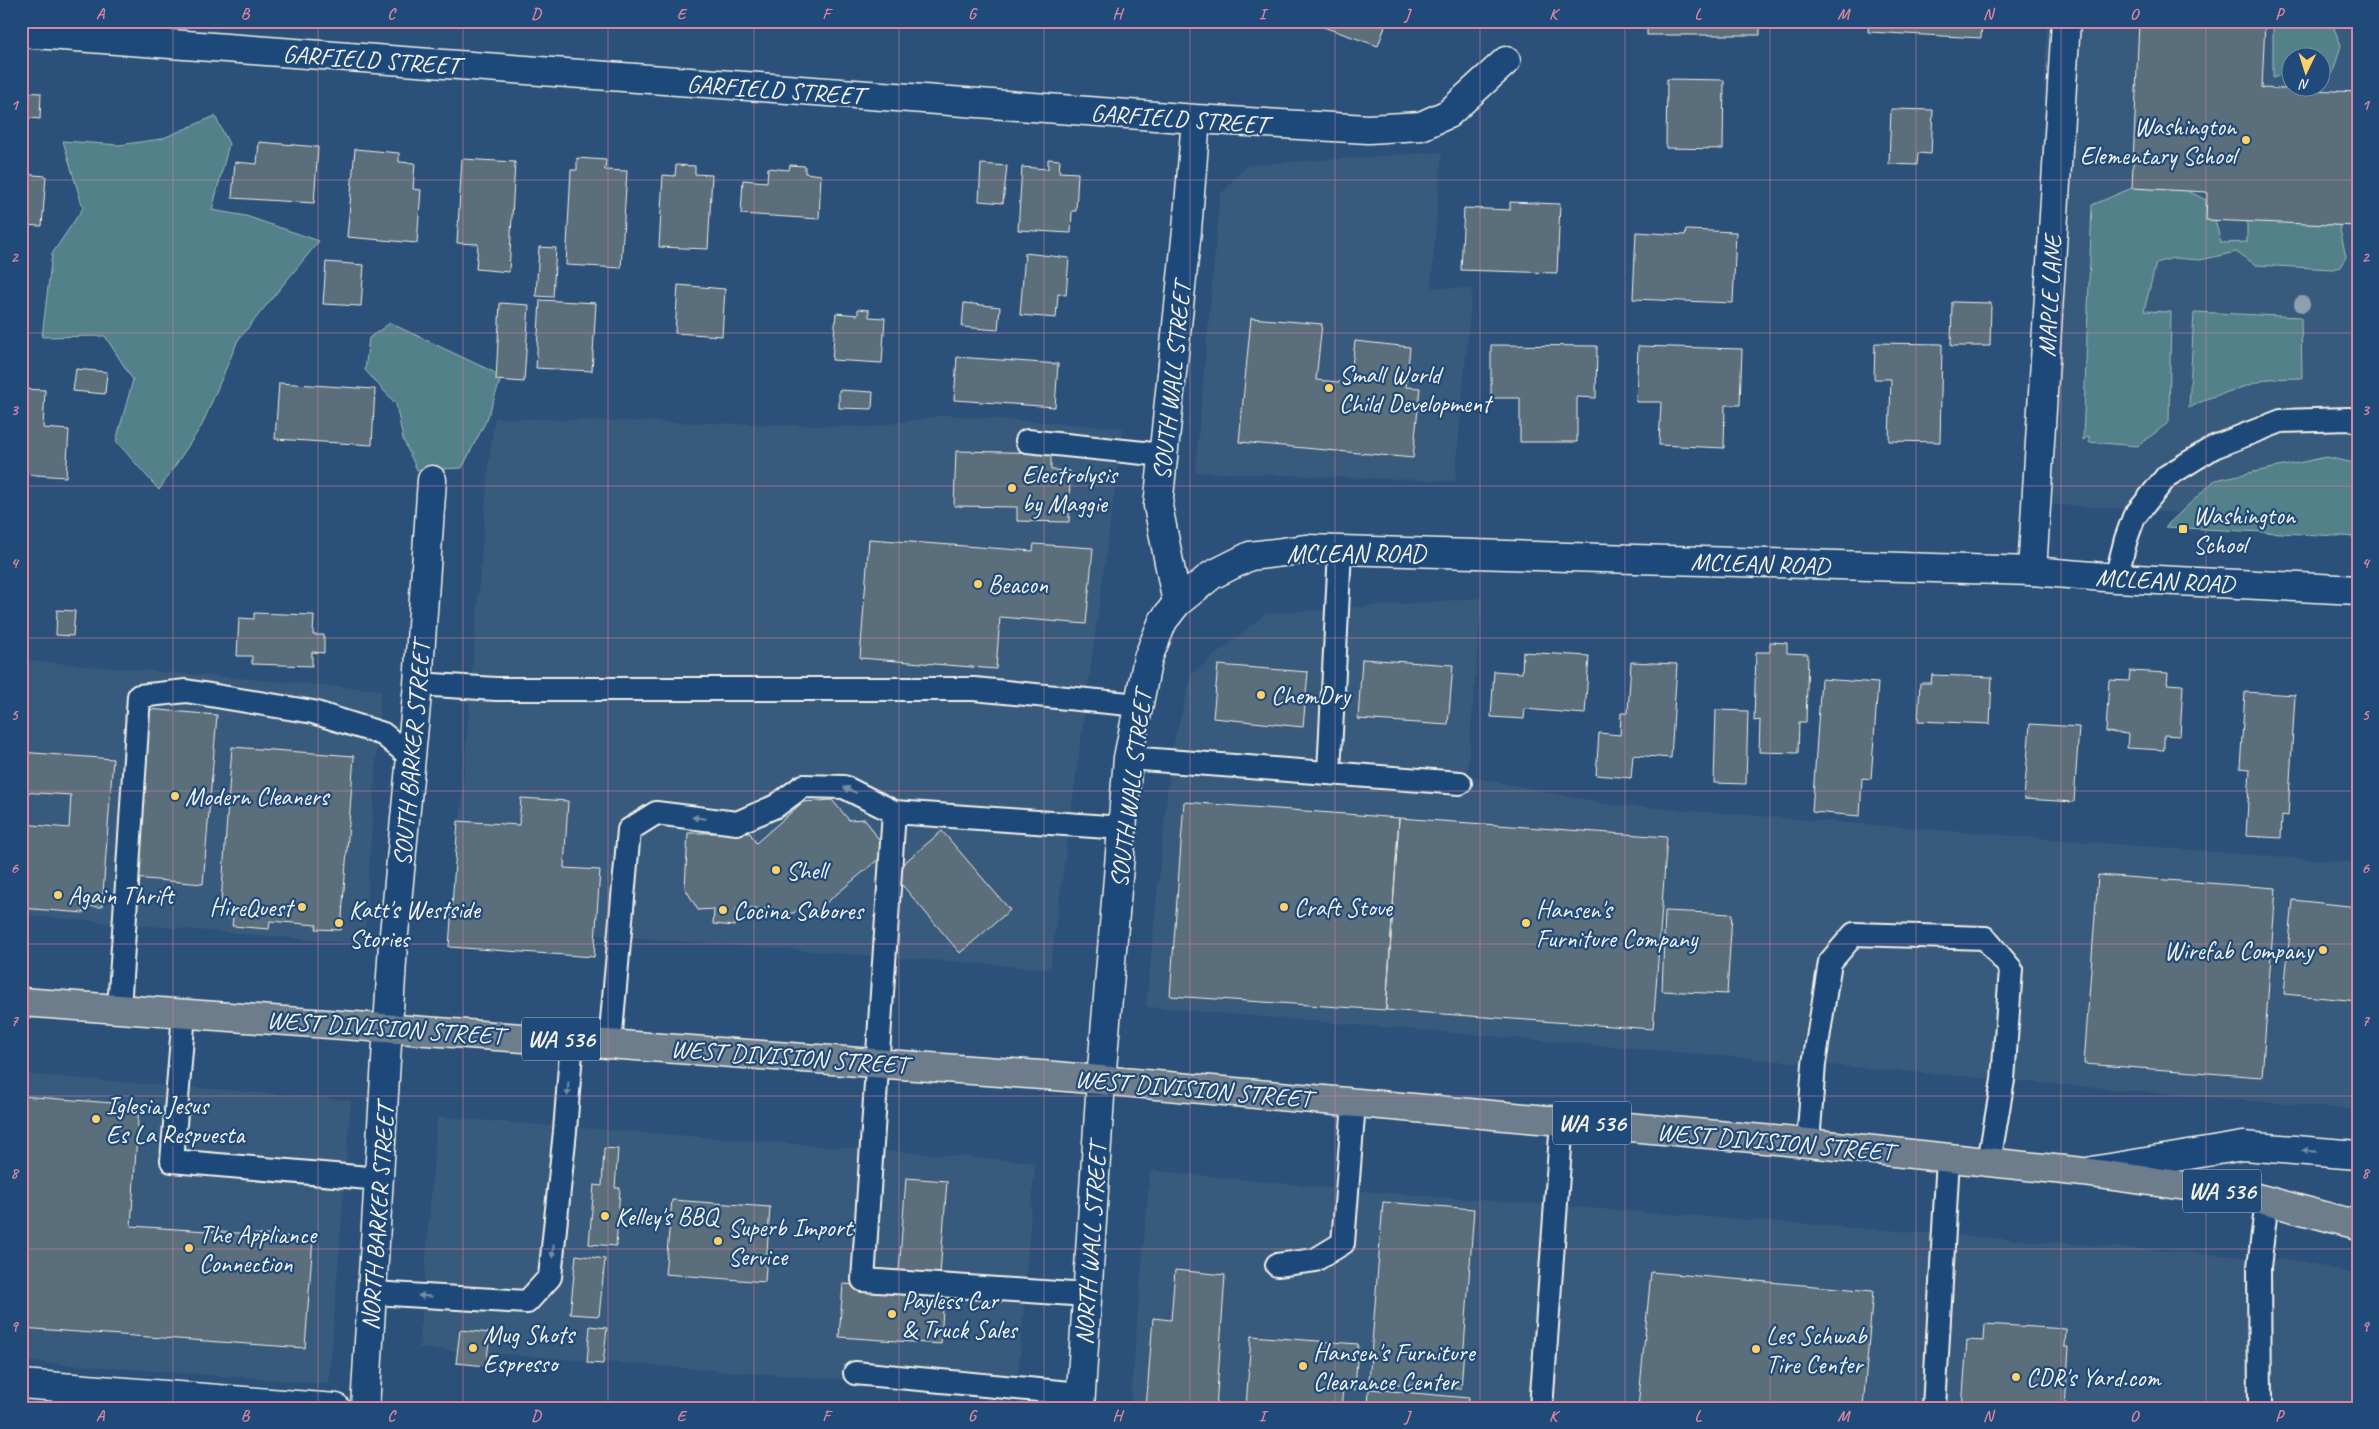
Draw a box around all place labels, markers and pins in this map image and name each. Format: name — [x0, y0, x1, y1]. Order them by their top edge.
place label: Washington Elementary School — [2080, 111, 2241, 172]
marker: Washington Elementary School — [2240, 134, 2252, 146]
place label: Small World Child Development — [1339, 359, 1494, 420]
marker: Small World Child Development — [1323, 382, 1335, 394]
place label: Electrolysis by Maggie — [1022, 459, 1119, 520]
marker: Electrolysis by Maggie — [1006, 482, 1018, 494]
place label: Washington School — [2193, 500, 2297, 561]
marker: Washington School — [2177, 523, 2189, 535]
place label: Beacon — [988, 569, 1049, 601]
marker: Beacon — [972, 578, 984, 590]
place label: ChemDry — [1271, 680, 1352, 712]
marker: ChemDry — [1255, 689, 1267, 701]
place label: Modern Cleaners — [185, 781, 331, 813]
marker: Modern Cleaners — [169, 790, 181, 802]
place label: Shell — [786, 855, 832, 887]
marker: Shell — [770, 864, 782, 876]
place label: Again Thrift — [68, 880, 176, 912]
marker: Again Thrift — [52, 889, 64, 901]
place label: HireQuest — [209, 892, 296, 924]
place label: Craft Stove — [1294, 892, 1394, 924]
place label: Katt's Westside Stories — [349, 894, 482, 955]
place label: Hansen's Furniture Company — [1536, 894, 1699, 955]
place label: Cocina Sabores — [733, 895, 865, 927]
marker: HireQuest — [296, 901, 308, 913]
marker: Craft Stove — [1278, 901, 1290, 913]
marker: Cocina Sabores — [717, 904, 729, 916]
marker: Katt's Westside Stories — [333, 917, 345, 929]
marker: Hansen's Furniture Company — [1520, 917, 1532, 929]
place label: Wirefab Company — [2164, 935, 2315, 967]
marker: Wirefab Company — [2317, 944, 2329, 956]
place label: Iglesia Jesus Es La Respuesta — [106, 1090, 246, 1151]
marker: Iglesia Jesus Es La Respuesta — [90, 1113, 102, 1125]
place label: Kelley's BBQ — [615, 1201, 720, 1233]
marker: Kelley's BBQ — [599, 1210, 611, 1222]
place label: Superb Import Service — [728, 1212, 855, 1273]
place label: The Appliance Connection — [199, 1219, 318, 1280]
marker: Superb Import Service — [712, 1235, 724, 1247]
marker: The Appliance Connection — [183, 1242, 195, 1254]
place label: Payless Car & Truck Sales — [902, 1285, 1019, 1346]
marker: Payless Car & Truck Sales — [886, 1308, 898, 1320]
place label: Mug Shots Espresso — [483, 1319, 577, 1380]
place label: Les Schwab Tire Center — [1766, 1320, 1868, 1381]
place label: Hansen's Furniture Clearance Center — [1313, 1337, 1476, 1398]
marker: Mug Shots Espresso — [467, 1342, 479, 1354]
marker: Les Schwab Tire Center — [1750, 1343, 1762, 1355]
marker: Hansen's Furniture Clearance Center — [1297, 1360, 1309, 1372]
place label: CDR's Yard.com — [2026, 1362, 2162, 1394]
marker: CDR's Yard.com — [2010, 1371, 2022, 1383]

